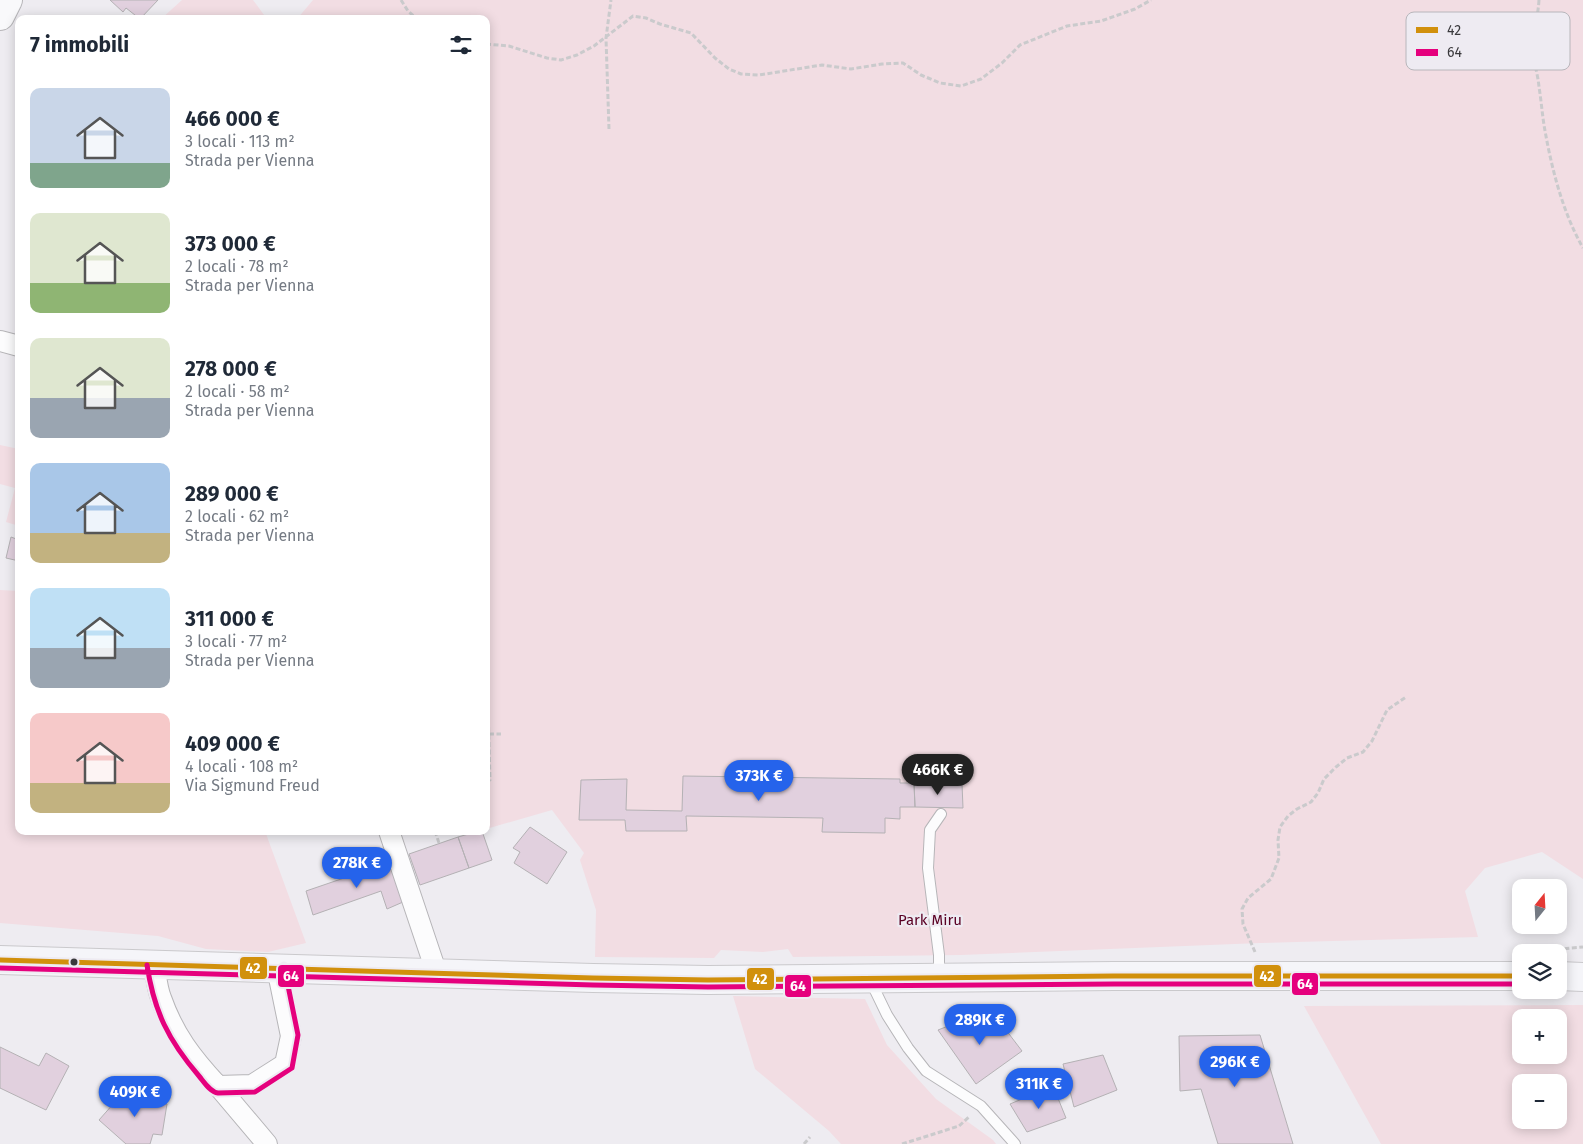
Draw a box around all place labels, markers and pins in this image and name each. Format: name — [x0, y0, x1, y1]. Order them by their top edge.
pin: 466K € — [897, 754, 979, 796]
pin: 373K € — [718, 760, 800, 802]
pin: 278K € — [316, 846, 398, 889]
unlabelled marker — [69, 957, 79, 967]
pin: 289K € — [939, 1004, 1021, 1046]
pin: 296K € — [1194, 1046, 1276, 1088]
pin: 311K € — [998, 1068, 1080, 1110]
pin: 409K € — [94, 1076, 176, 1118]

